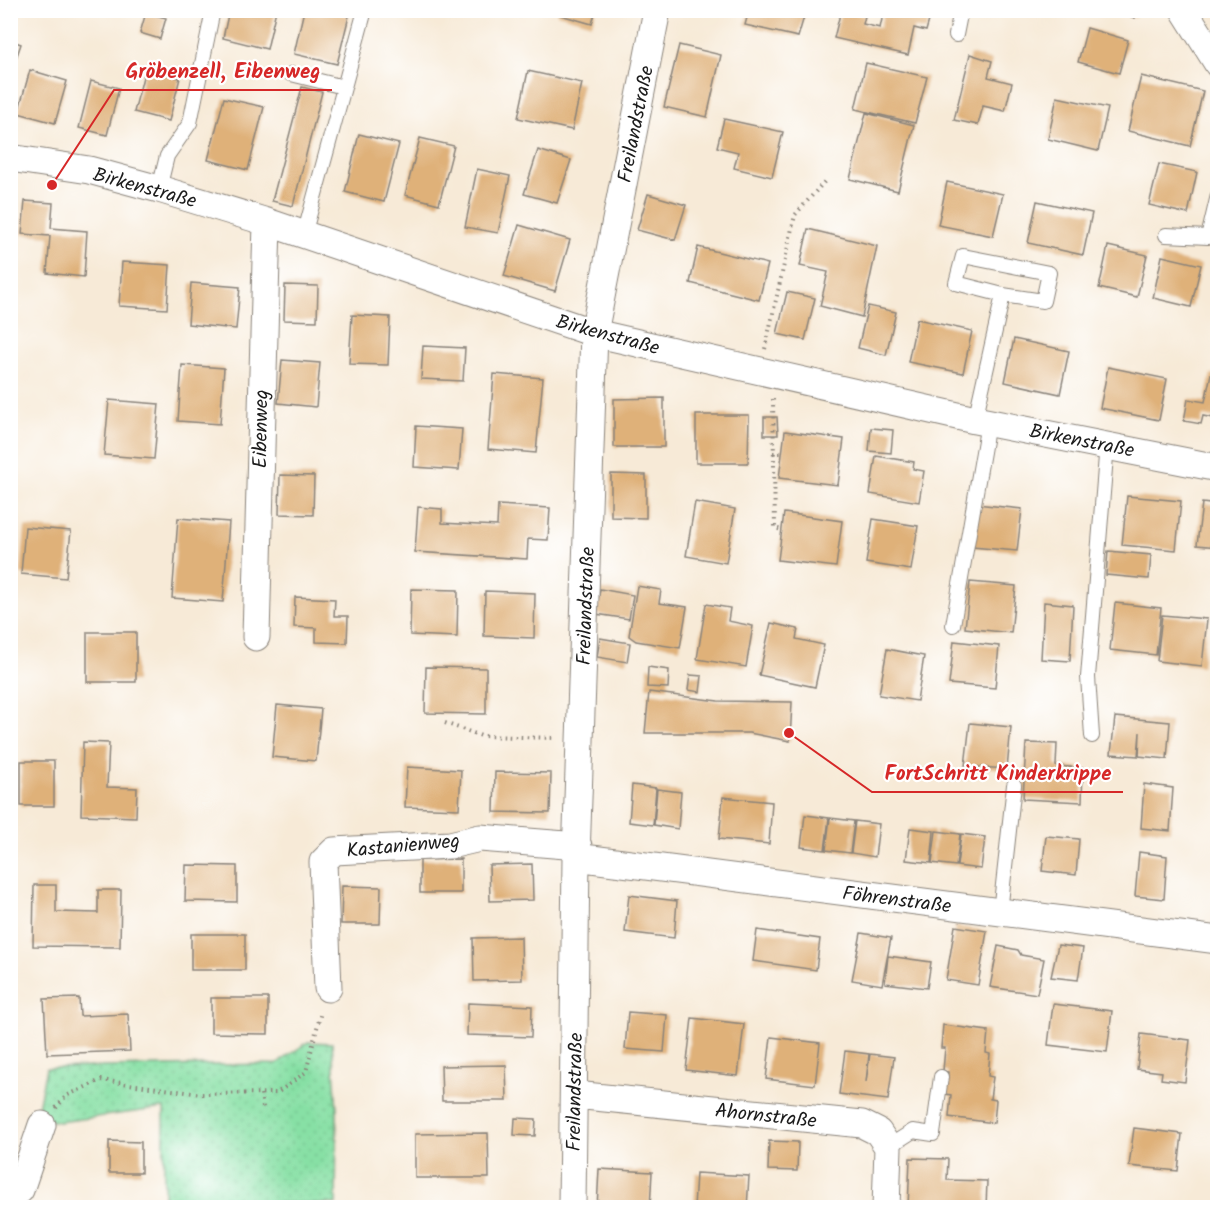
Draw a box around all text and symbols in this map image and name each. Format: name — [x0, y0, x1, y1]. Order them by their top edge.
callout: Gröbenzell, Eibenweg — [114, 51, 332, 90]
text: Gröbenzell, Eibenweg — [126, 56, 320, 89]
street label: Freilandstraße — [610, 63, 664, 186]
street label: Birkenstraße — [89, 160, 200, 218]
street label: Birkenstraße — [552, 307, 663, 365]
street label: Eibenweg — [245, 389, 279, 469]
street label: Birkenstraße — [1026, 416, 1137, 468]
street label: Freilandstraße — [569, 546, 605, 666]
callout: FortSchritt Kinderkrippe — [872, 753, 1123, 792]
text: FortSchritt Kinderkrippe — [885, 758, 1111, 791]
street label: Kastanienweg — [345, 826, 461, 868]
street label: Föhrenstraße — [840, 878, 953, 924]
street label: Freilandstraße — [559, 1032, 593, 1152]
street label: Ahornstraße — [713, 1096, 818, 1138]

